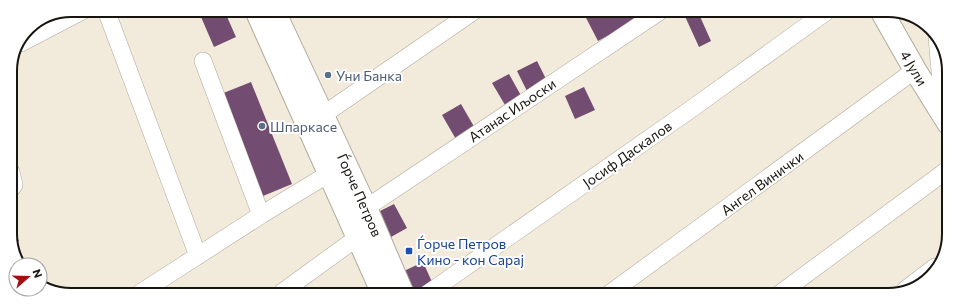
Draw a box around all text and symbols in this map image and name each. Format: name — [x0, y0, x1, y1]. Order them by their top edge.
street label: 4 Јули — [897, 47, 931, 89]
place label: Уни Банка — [336, 67, 402, 84]
marker: Уни Банка — [323, 70, 333, 80]
street label: Aтанас Иљоски — [465, 75, 559, 145]
street label: Јосиф Даскалов — [579, 117, 675, 191]
place label: Шпаркасе — [270, 118, 337, 135]
marker: Шпаркасе — [257, 121, 267, 131]
street label: Ангел Винички — [717, 147, 807, 219]
street label: Ѓорче Петров — [334, 151, 386, 239]
place label: Ѓорче Петров Кино - кон Сарај — [417, 235, 524, 268]
marker: Ѓорче Петров Кино - кон Сарај — [404, 246, 414, 256]
north arrow — [8, 257, 48, 297]
text: N — [30, 267, 45, 280]

